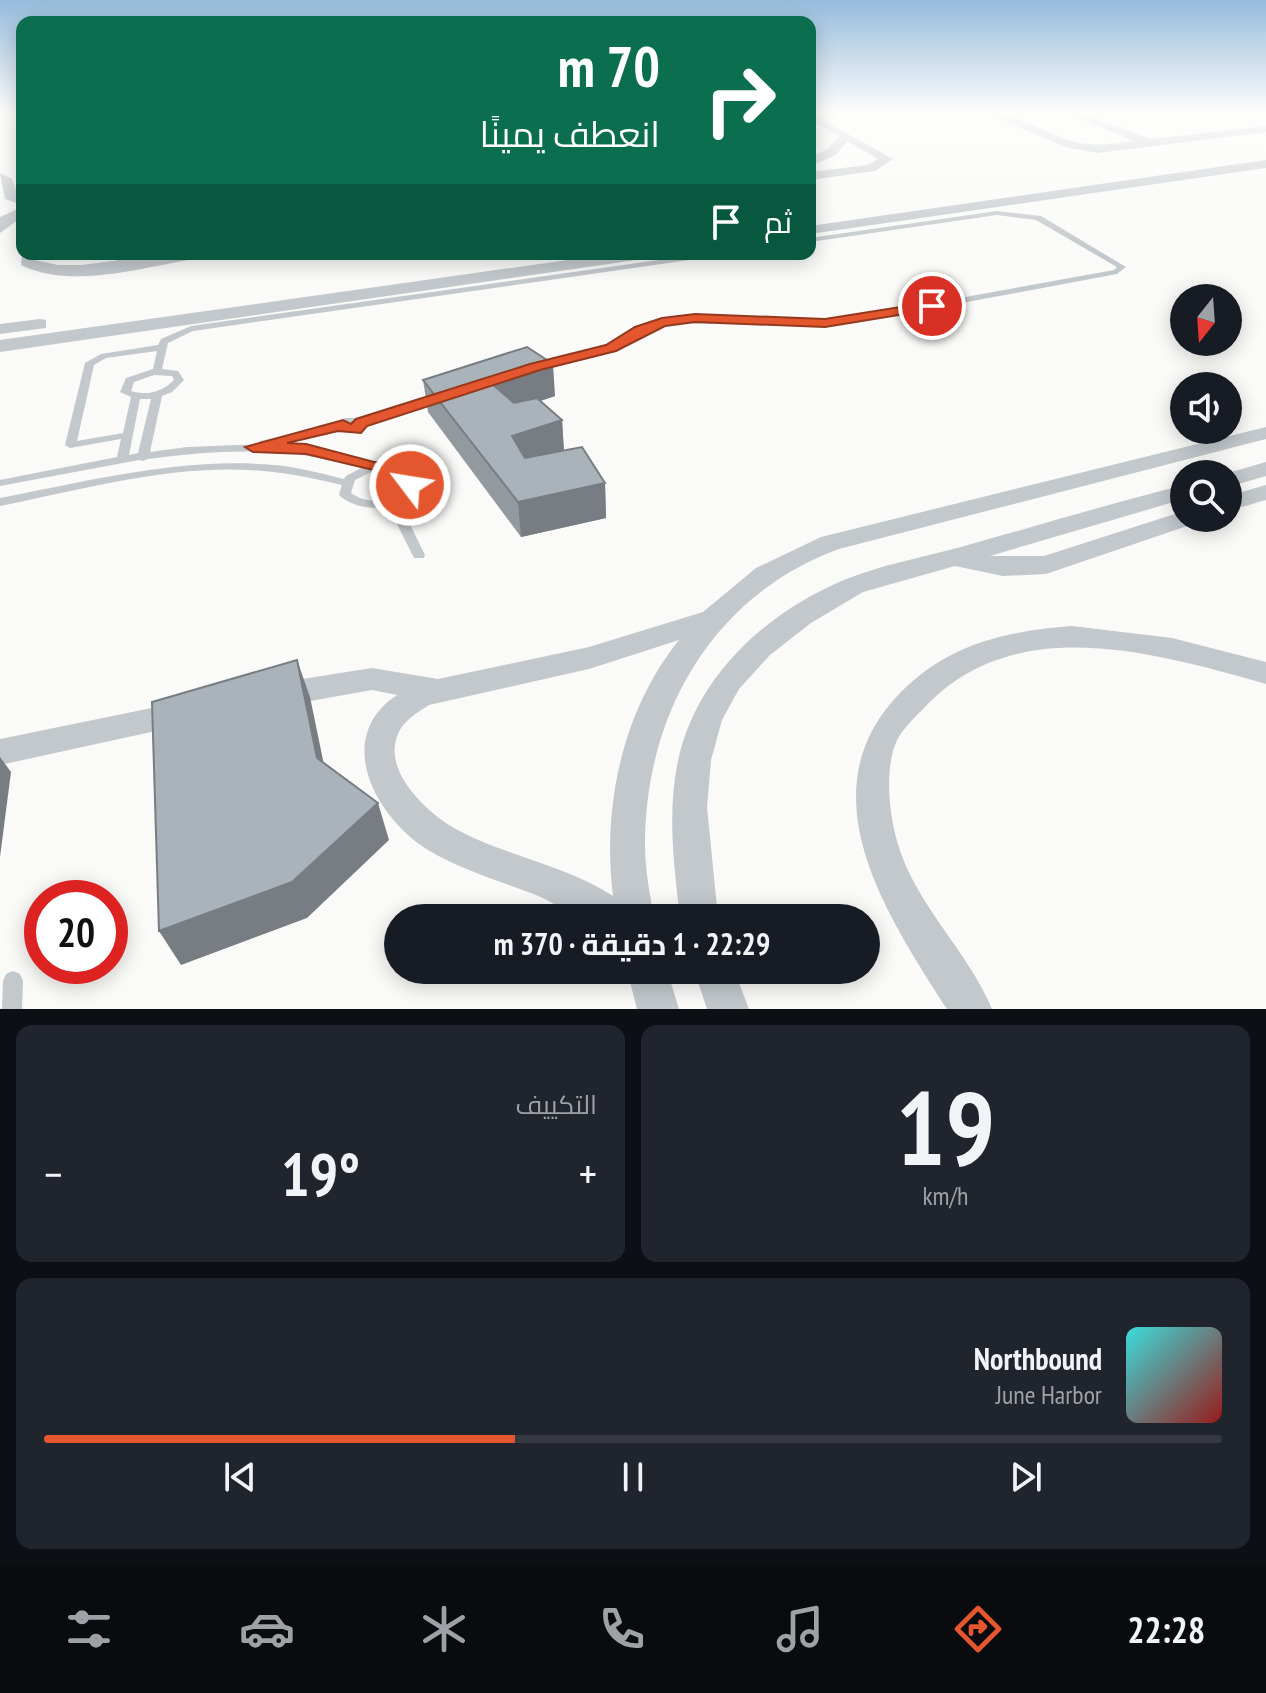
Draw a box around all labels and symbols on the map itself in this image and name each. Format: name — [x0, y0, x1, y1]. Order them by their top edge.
pin — [898, 272, 966, 340]
north arrow — [1170, 284, 1242, 356]
position arrow — [368, 443, 452, 527]
speed limit sign: 20 — [24, 880, 128, 984]

